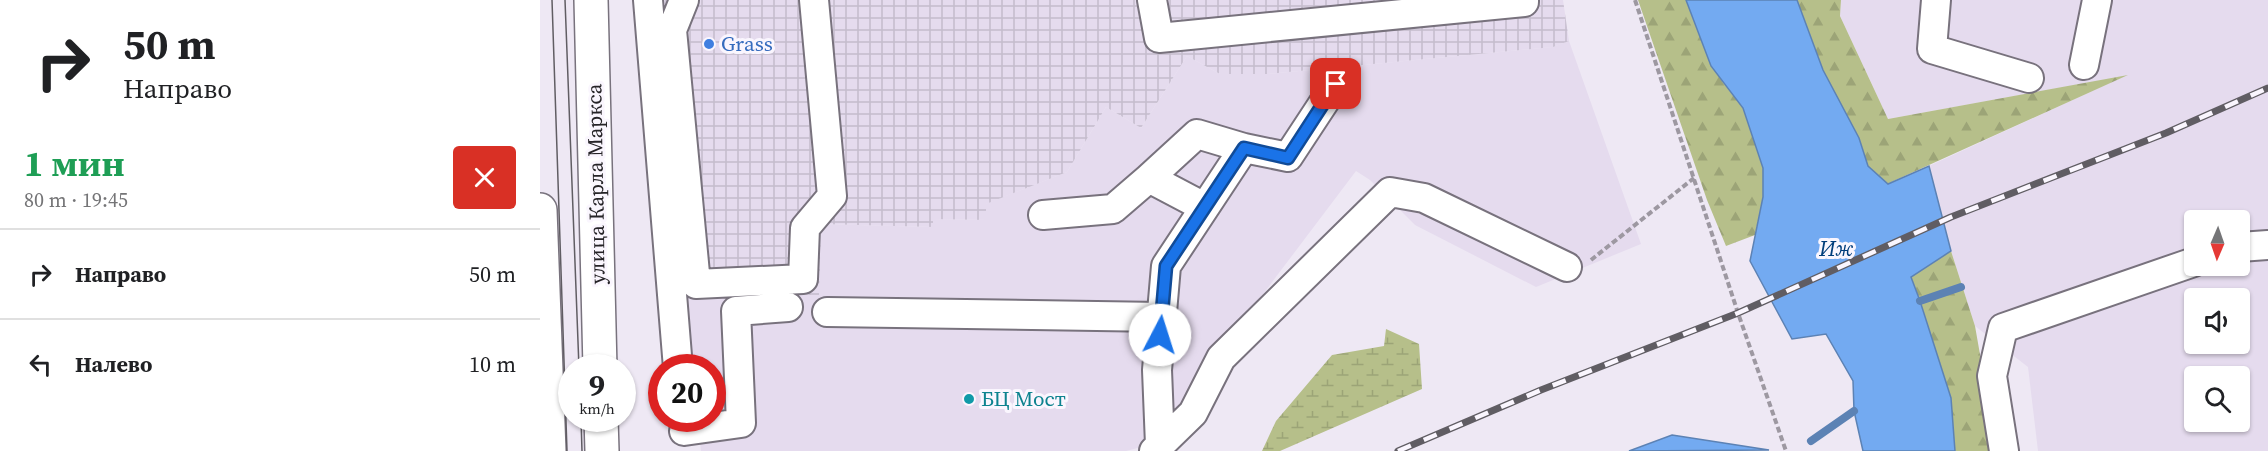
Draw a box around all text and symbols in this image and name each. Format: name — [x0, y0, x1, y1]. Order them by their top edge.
text: 50 m — [123, 15, 216, 73]
icon: right — [24, 24, 102, 102]
place label: Grass — [721, 29, 773, 58]
marker: Grass — [702, 37, 716, 51]
pin — [1310, 58, 1361, 109]
icon: arrive — [1319, 67, 1352, 100]
text: Направо — [123, 70, 232, 107]
street label: улица Карла Маркса — [579, 83, 612, 285]
text: 1 мин — [24, 139, 125, 188]
button: close — [453, 146, 516, 209]
text: 80 m · 19:45 — [24, 186, 128, 214]
north arrow — [2184, 210, 2250, 276]
map controls — [2184, 210, 2250, 432]
water label: Иж — [1818, 233, 1853, 263]
icon: right — [24, 258, 57, 291]
text: Направо — [75, 259, 166, 289]
text: 50 m — [469, 259, 516, 289]
button: sound — [2184, 288, 2250, 354]
position arrow — [1128, 303, 1192, 367]
icon: left — [24, 348, 57, 381]
text: Налево — [75, 349, 152, 379]
text: 10 m — [469, 349, 516, 379]
speed limit sign: 20 — [648, 354, 726, 432]
text: 9 — [589, 365, 605, 406]
button: search — [2184, 366, 2250, 432]
place label: БЦ Мост — [981, 384, 1066, 413]
marker: БЦ Мост — [962, 392, 976, 406]
text: km/h — [579, 398, 615, 419]

